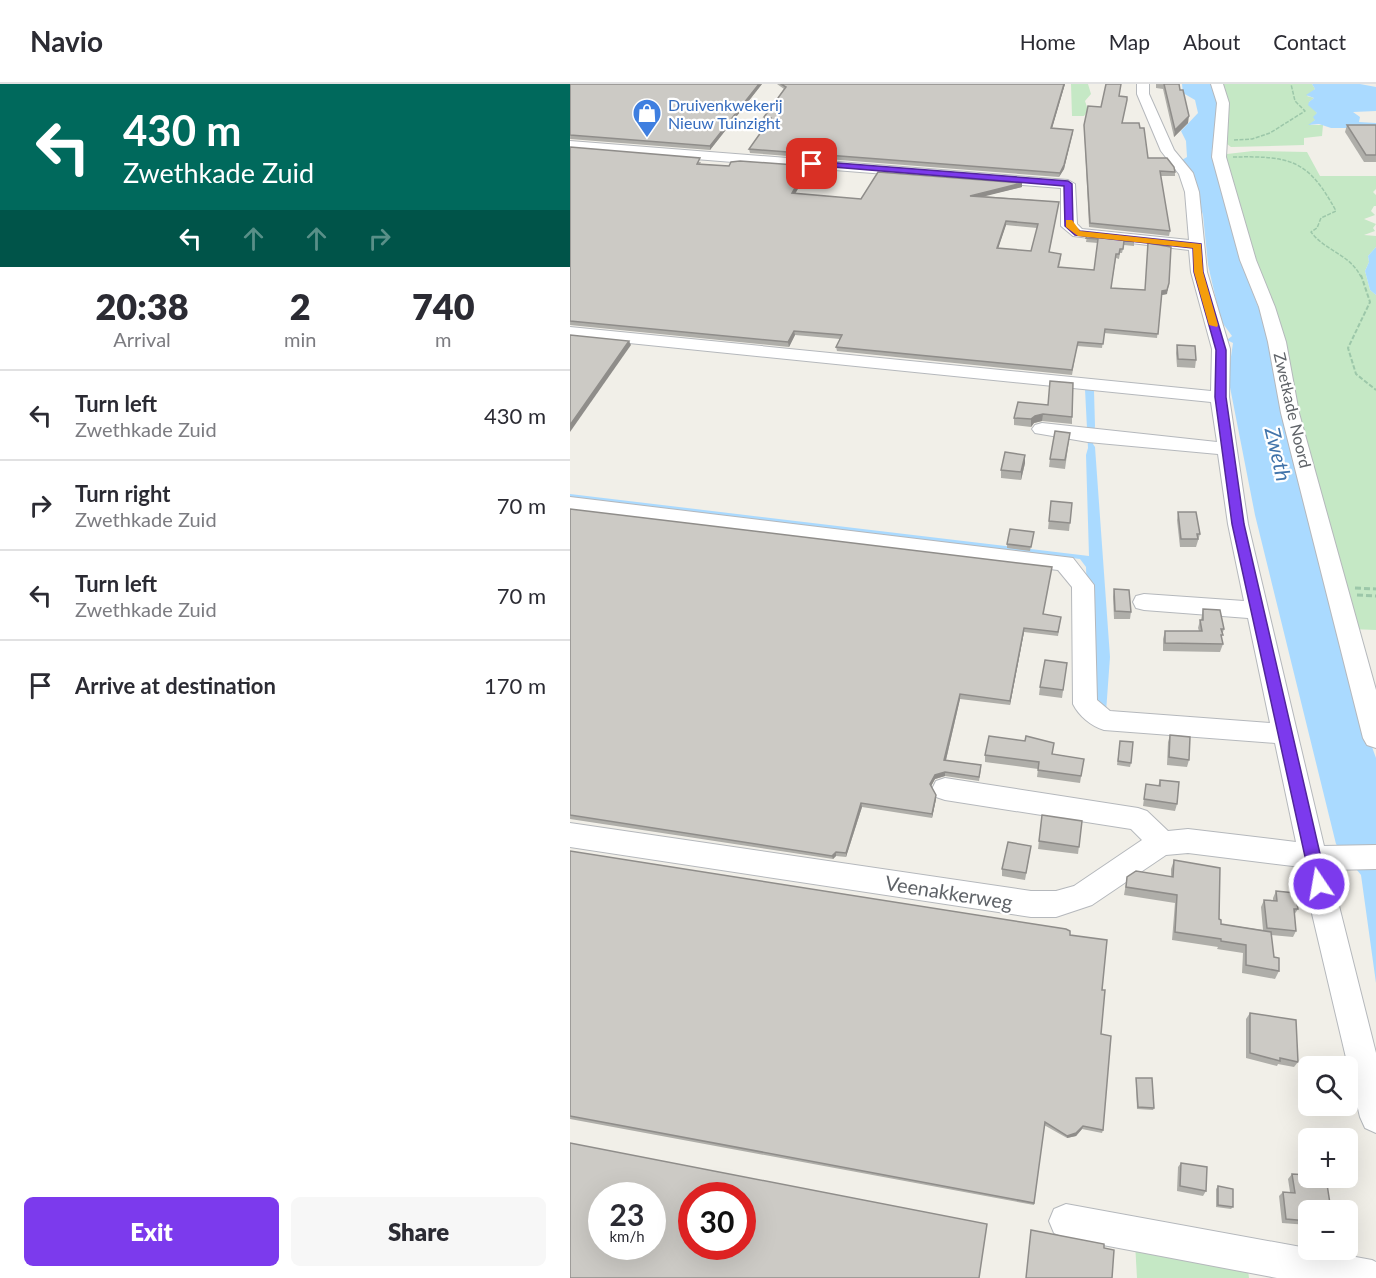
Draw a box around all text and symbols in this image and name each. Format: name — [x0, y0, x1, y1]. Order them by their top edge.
text: Navio — [30, 24, 103, 58]
text: Home — [1020, 29, 1076, 54]
text: Map — [1109, 29, 1150, 54]
text: About — [1183, 29, 1240, 54]
text: Contact — [1273, 29, 1346, 54]
place label: Druivenkwekerij Nieuw Tuinzight — [668, 95, 783, 132]
shop icon: Druivenkwekerij Nieuw Tuinzight — [631, 97, 663, 139]
text: 430 m — [123, 105, 241, 155]
icon: left — [24, 108, 102, 186]
pin — [786, 138, 837, 189]
icon: arrive — [795, 147, 828, 180]
text: Zwethkade Zuid — [123, 156, 314, 189]
icon: left — [174, 222, 207, 255]
icon: ahead — [237, 222, 270, 255]
icon: ahead — [300, 222, 333, 255]
icon: right — [363, 222, 396, 255]
text: 20:38 — [95, 284, 189, 328]
text: 2 — [290, 284, 311, 328]
text: 740 — [412, 284, 475, 328]
text: Arrival — [113, 327, 171, 351]
text: min — [284, 327, 316, 351]
text: m — [435, 327, 451, 351]
street label: Zwetkade Noord — [1270, 350, 1316, 470]
text: Turn left — [75, 390, 157, 417]
icon: left — [24, 399, 57, 432]
text: 430 m — [484, 402, 546, 429]
text: Zwethkade Zuid — [75, 417, 217, 441]
water label: Zweth — [1260, 424, 1297, 483]
text: Turn right — [75, 480, 170, 507]
icon: right — [24, 489, 57, 522]
text: 70 m — [497, 492, 546, 519]
text: Zwethkade Zuid — [75, 507, 217, 531]
text: Turn left — [75, 570, 157, 597]
icon: left — [24, 579, 57, 612]
text: 70 m — [497, 582, 546, 609]
text: Zwethkade Zuid — [75, 597, 217, 621]
icon: arrive — [24, 669, 57, 702]
text: Arrive at destination — [75, 672, 276, 699]
text: 170 m — [484, 672, 546, 699]
position arrow — [1287, 852, 1351, 916]
street label: Veenakkerweg — [884, 870, 1014, 914]
map controls — [1298, 1056, 1358, 1260]
button: search — [1298, 1056, 1358, 1116]
button: + — [1298, 1128, 1358, 1188]
speed limit sign: 30 — [678, 1182, 756, 1260]
text: 23 — [610, 1196, 644, 1232]
button: Exit — [24, 1197, 279, 1266]
button: Share — [291, 1197, 546, 1266]
button: − — [1298, 1200, 1358, 1260]
text: km/h — [609, 1227, 645, 1245]

